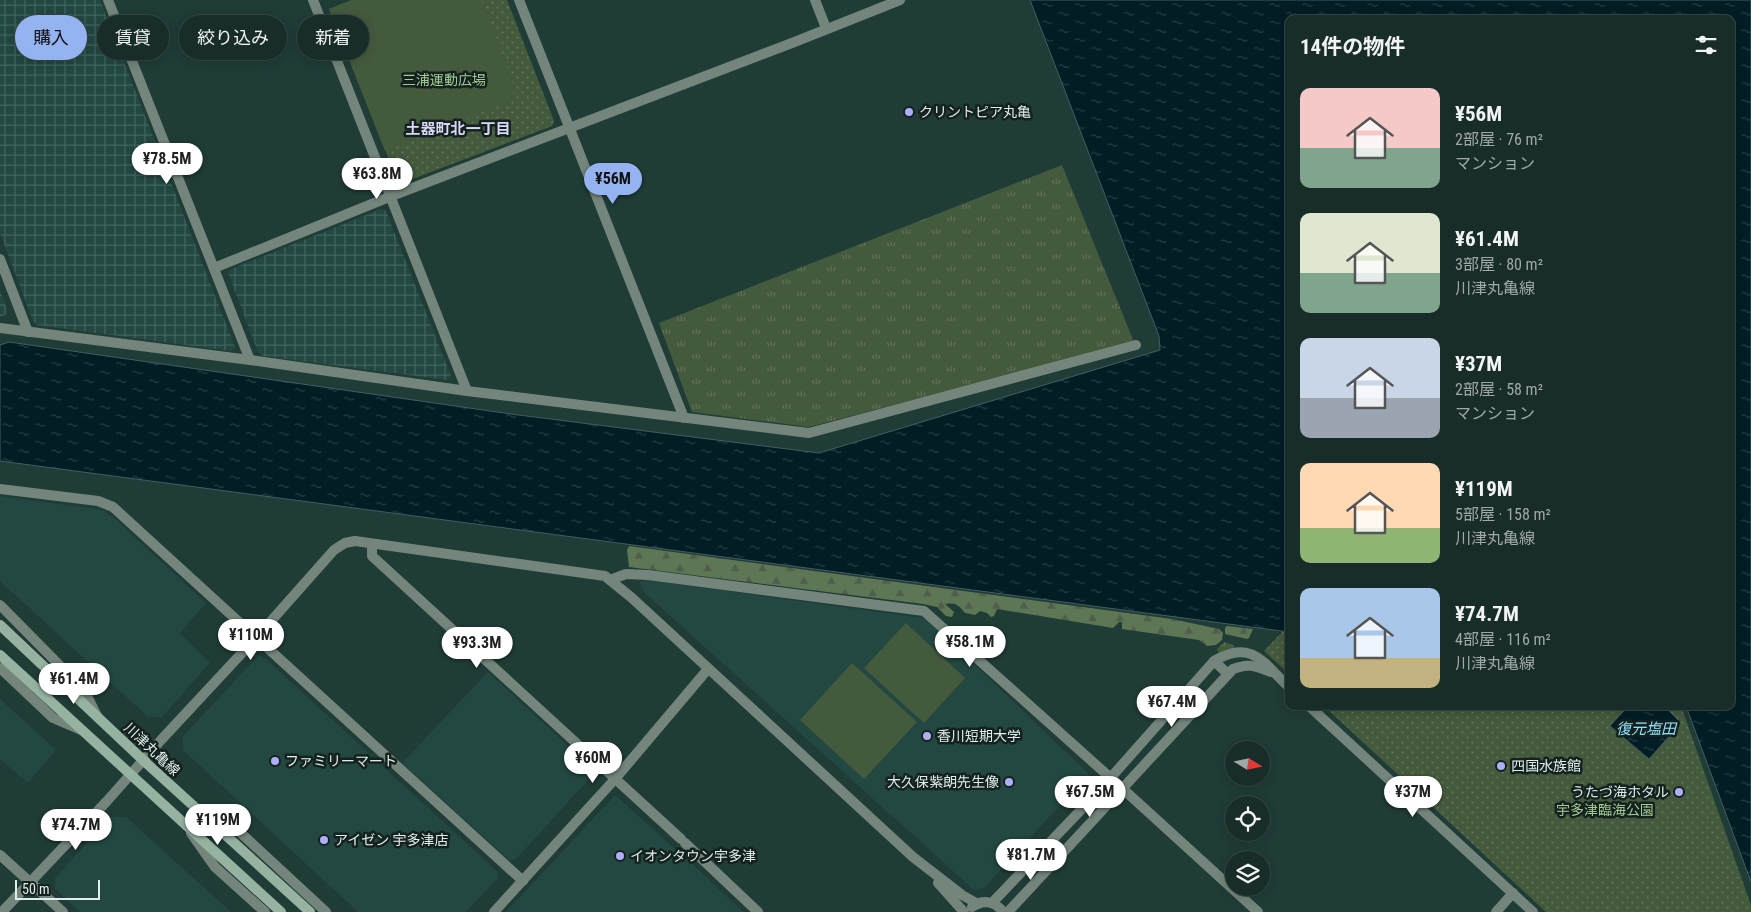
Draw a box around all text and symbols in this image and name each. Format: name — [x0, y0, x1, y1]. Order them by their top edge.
chip: 購入 — [15, 15, 87, 60]
chip: 賃貸 — [97, 15, 169, 60]
chip: 絞り込み — [179, 15, 287, 60]
chip: 新着 — [297, 15, 369, 60]
icon: filters — [1692, 31, 1720, 59]
text: 14件の物件 — [1300, 35, 1405, 59]
park label: 三浦運動広場 — [402, 72, 486, 88]
text: ¥56M — [1455, 102, 1502, 126]
place label: クリントピア丸亀 — [919, 104, 1031, 120]
marker: クリントピア丸亀 — [903, 106, 915, 118]
icon: home — [1340, 108, 1400, 168]
district label: 土器町北一丁目 — [405, 120, 511, 138]
text: 2部屋 · 76 m² — [1455, 130, 1543, 149]
pin: ¥78.5M — [126, 142, 208, 185]
text: ¥78.5M — [143, 149, 191, 168]
text: マンション — [1455, 154, 1535, 173]
pin: ¥63.8M — [336, 158, 418, 200]
pin: ¥56M — [583, 162, 643, 205]
text: ¥63.8M — [353, 164, 401, 183]
text: ¥56M — [595, 169, 631, 188]
text: ¥61.4M — [1455, 227, 1519, 251]
icon: home — [1340, 233, 1400, 293]
text: 3部屋 · 80 m² — [1455, 255, 1543, 274]
text: 川津丸亀線 — [1455, 279, 1535, 298]
text: ¥37M — [1455, 352, 1502, 376]
icon: home — [1340, 358, 1400, 418]
text: 2部屋 · 58 m² — [1455, 380, 1543, 399]
text: マンション — [1455, 404, 1535, 423]
text: ¥119M — [1455, 477, 1513, 501]
icon: home — [1340, 483, 1400, 543]
text: 5部屋 · 158 m² — [1455, 505, 1551, 524]
text: 川津丸亀線 — [1455, 529, 1535, 548]
text: ¥74.7M — [1455, 602, 1519, 626]
icon: home — [1340, 608, 1400, 668]
pin: ¥110M — [216, 618, 286, 661]
text: ¥110M — [229, 625, 273, 644]
pin: ¥93.3M — [436, 626, 518, 669]
pin: ¥58.1M — [929, 626, 1011, 668]
text: 4部屋 · 116 m² — [1455, 630, 1551, 649]
text: ¥58.1M — [946, 632, 994, 651]
text: ¥93.3M — [453, 633, 501, 652]
text: 川津丸亀線 — [1455, 654, 1535, 673]
pin: ¥61.4M — [33, 662, 115, 705]
text: ¥61.4M — [50, 669, 98, 688]
pin: ¥67.4M — [1131, 686, 1213, 728]
text: ¥67.4M — [1148, 692, 1196, 711]
street label: 川津丸亀線 — [121, 719, 183, 779]
water label: 復元塩田 — [1616, 720, 1678, 738]
place label: 香川短期大学 — [937, 728, 1021, 744]
marker: 香川短期大学 — [921, 730, 933, 742]
north arrow — [1225, 741, 1270, 786]
map controls — [1225, 741, 1270, 896]
pin: ¥60M — [563, 742, 623, 784]
text: ¥60M — [575, 748, 611, 767]
place label: ファミリーマート — [285, 753, 397, 769]
marker: ファミリーマート — [269, 755, 281, 767]
place label: 四国水族館 — [1511, 758, 1581, 774]
marker: 四国水族館 — [1495, 760, 1507, 772]
place label: 大久保紫朗先生像 — [887, 774, 999, 790]
marker: 大久保紫朗先生像 — [1003, 776, 1015, 788]
pin: ¥67.5M — [1049, 776, 1131, 818]
pin: ¥37M — [1383, 776, 1443, 818]
text: ¥67.5M — [1066, 782, 1114, 801]
text: ¥37M — [1395, 782, 1431, 801]
place label: うたづ海ホタル — [1571, 784, 1669, 800]
marker: うたづ海ホタル — [1673, 786, 1685, 798]
button: locate — [1225, 796, 1270, 841]
park label: 宇多津臨海公園 — [1556, 802, 1654, 818]
pin: ¥119M — [183, 804, 253, 846]
pin: ¥74.7M — [35, 808, 117, 851]
text: ¥119M — [196, 810, 240, 829]
text: ¥74.7M — [52, 815, 100, 834]
place label: アイゼン 宇多津店 — [334, 832, 449, 848]
marker: アイゼン 宇多津店 — [318, 834, 330, 846]
pin: ¥81.7M — [990, 838, 1072, 881]
text: ¥81.7M — [1007, 845, 1055, 864]
place label: イオンタウン宇多津 — [630, 848, 756, 864]
marker: イオンタウン宇多津 — [614, 850, 626, 862]
button: layers — [1225, 851, 1270, 896]
scale bar — [15, 877, 100, 900]
text: 50 m — [22, 881, 50, 897]

